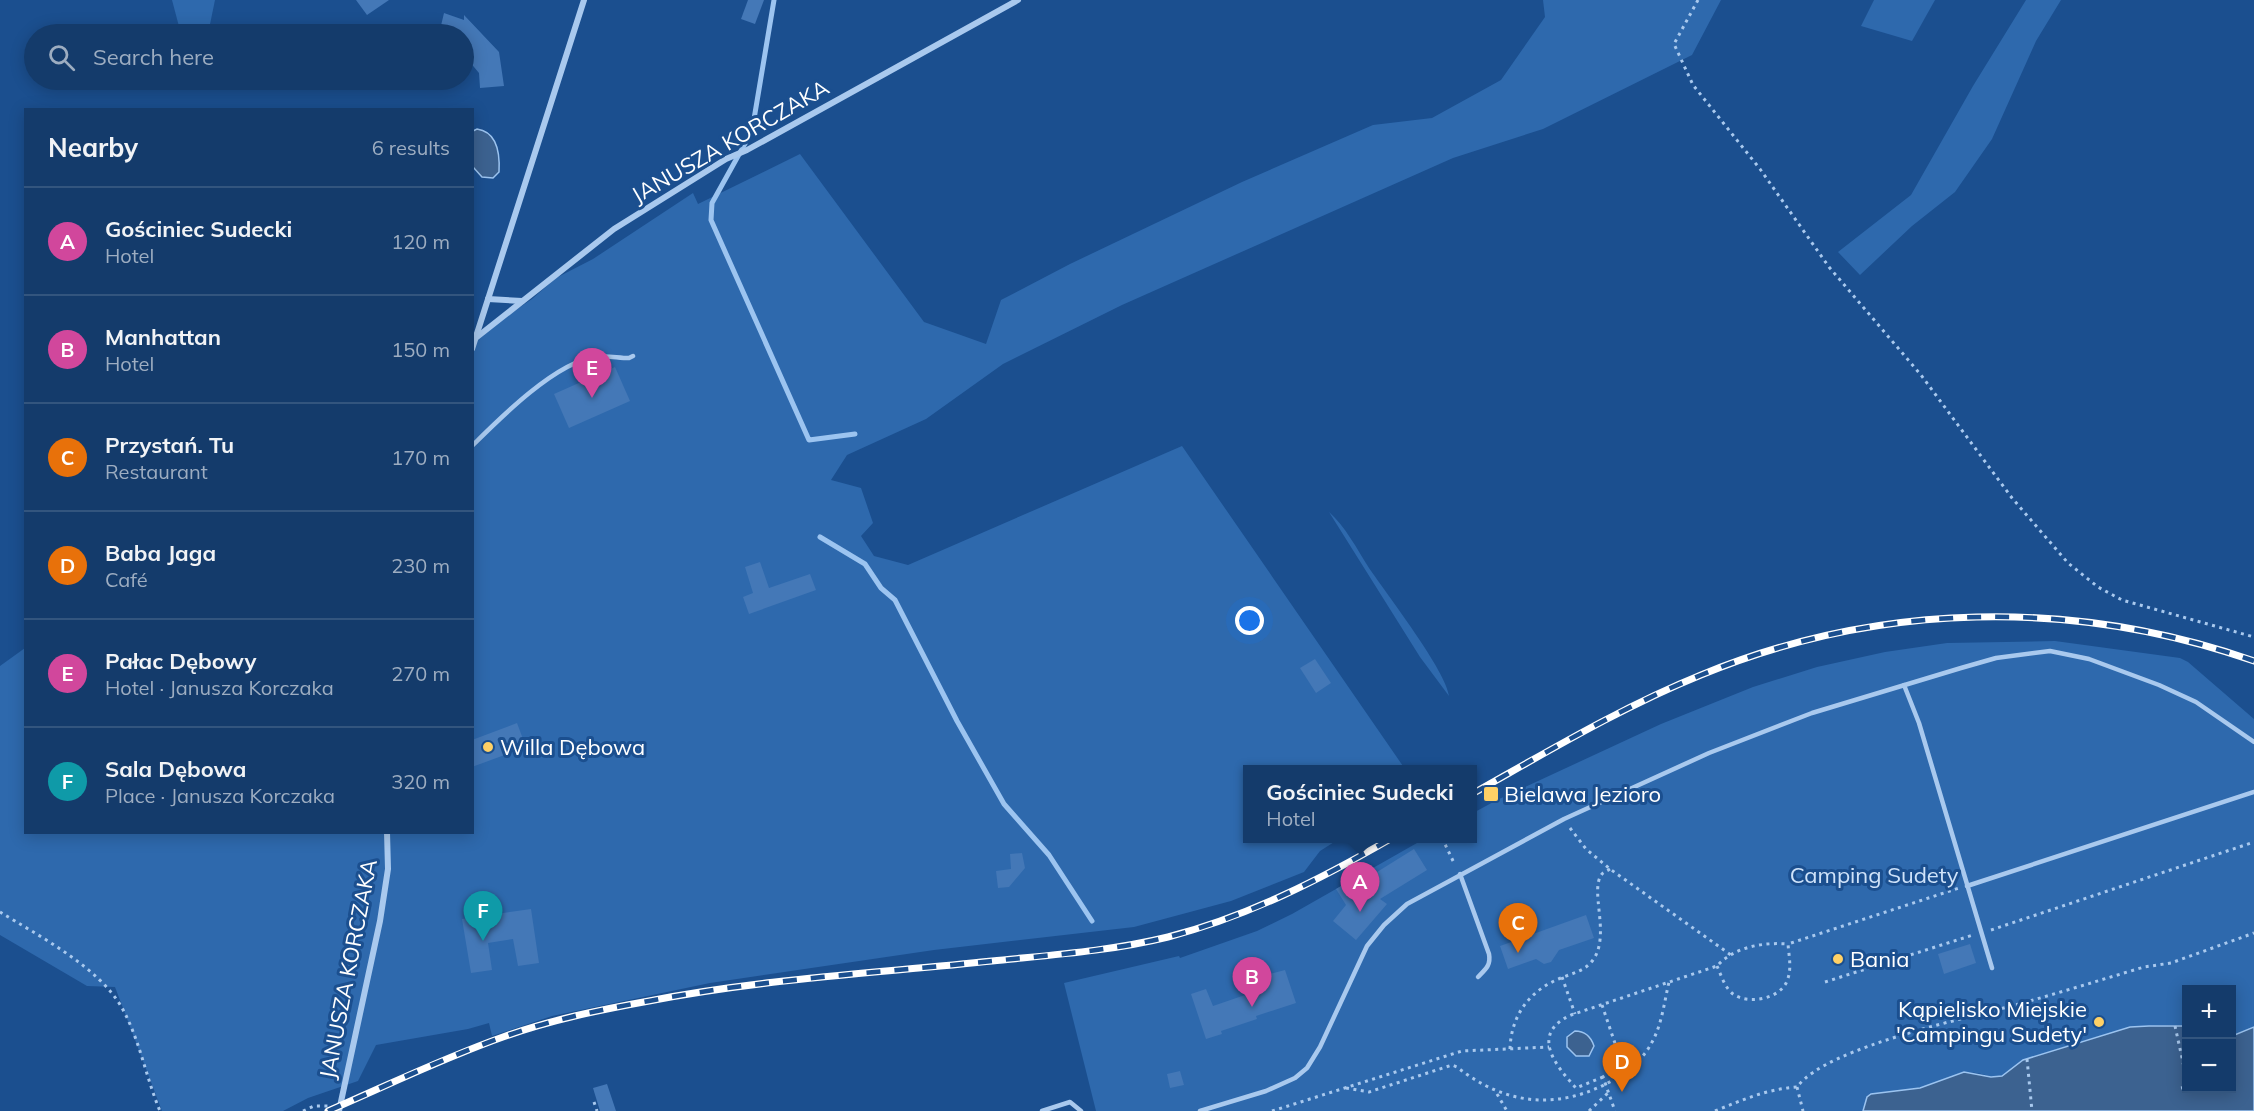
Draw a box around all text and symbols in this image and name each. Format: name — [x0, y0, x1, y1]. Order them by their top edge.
search box — [24, 24, 474, 90]
icon: search — [45, 41, 78, 74]
text: Search here — [93, 43, 214, 71]
street label: JANUSZA KORCZAKA — [626, 73, 834, 209]
text: Nearby — [48, 131, 138, 164]
text: 6 results — [372, 135, 450, 160]
text: Gościniec Sudecki — [105, 215, 292, 243]
text: A — [60, 229, 75, 254]
text: 120 m — [391, 229, 450, 254]
text: Hotel — [105, 243, 154, 268]
text: Manhattan — [105, 323, 221, 351]
text: B — [61, 337, 74, 362]
text: 150 m — [391, 337, 450, 362]
pin: E — [572, 348, 612, 398]
text: Hotel — [105, 351, 154, 376]
text: Przystań. Tu — [105, 431, 234, 459]
text: C — [61, 445, 74, 470]
text: 170 m — [391, 445, 450, 470]
text: Restaurant — [105, 459, 208, 484]
text: Baba Jaga — [105, 539, 216, 567]
text: D — [60, 553, 75, 578]
text: 230 m — [391, 553, 450, 578]
text: Café — [105, 567, 148, 592]
your location — [1235, 606, 1264, 635]
text: Pałac Dębowy — [105, 647, 256, 675]
text: E — [62, 661, 73, 686]
text: 270 m — [391, 661, 450, 686]
text: Hotel · Janusza Korczaka — [105, 675, 334, 700]
place label: Willa Dębowa — [500, 733, 645, 761]
marker: Willa Dębowa — [481, 740, 495, 754]
text: Sala Dębowa — [105, 755, 246, 783]
popup — [1243, 765, 1477, 843]
text: F — [62, 769, 73, 794]
text: 320 m — [391, 769, 450, 794]
text: Gościniec Sudecki — [1266, 778, 1454, 806]
place label: Bielawa Jezioro — [1504, 780, 1661, 808]
text: Place · Janusza Korczaka — [105, 783, 335, 808]
marker: Bielawa Jezioro — [1482, 785, 1500, 803]
text: Hotel — [1266, 806, 1316, 831]
street label: JANUSZA KORCZAKA — [313, 857, 383, 1081]
park label: Camping Sudety — [1790, 861, 1959, 889]
pin: A — [1340, 862, 1380, 912]
pin: F — [464, 892, 502, 941]
pin: C — [1498, 904, 1538, 953]
place label: Bania — [1850, 945, 1910, 973]
marker: Bania — [1831, 952, 1845, 966]
pin: B — [1232, 958, 1272, 1007]
map controls — [2182, 985, 2236, 1093]
button: + — [2182, 985, 2236, 1039]
place label: Kąpielisko Miejskie 'Campingu Sudety' — [1896, 995, 2087, 1048]
marker: Kąpielisko Miejskie 'Campingu Sudety' — [2092, 1015, 2106, 1029]
button: − — [2182, 1039, 2236, 1093]
pin: D — [1602, 1042, 1642, 1092]

